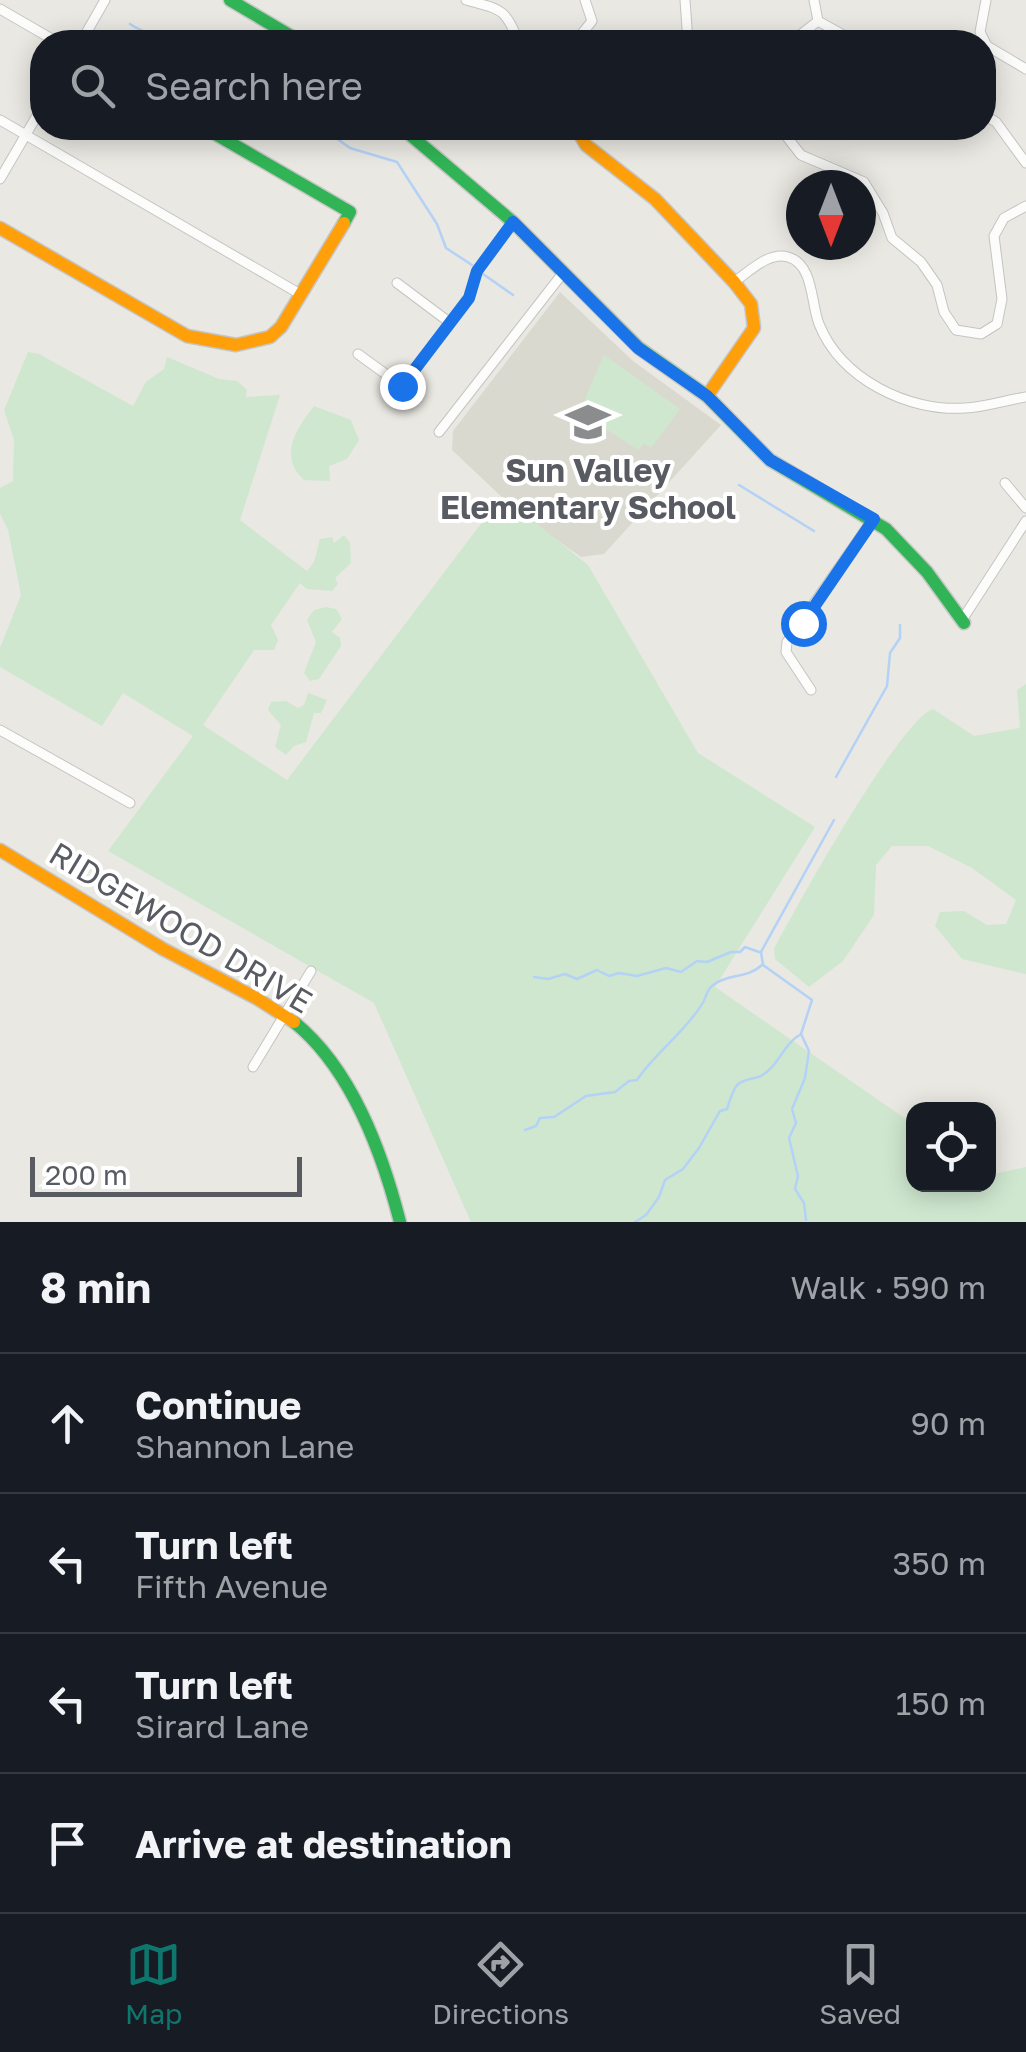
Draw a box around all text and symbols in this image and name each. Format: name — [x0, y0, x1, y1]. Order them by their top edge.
search box — [30, 30, 996, 140]
icon: search — [65, 58, 120, 113]
text: Search here — [145, 63, 363, 108]
north arrow — [786, 170, 876, 260]
route end — [380, 364, 426, 410]
school or university icon: Sun Valley Elementary School — [564, 398, 612, 446]
place label: Sun Valley Elementary School — [440, 451, 736, 526]
route start — [781, 601, 827, 647]
street label: RIDGEWOOD DRIVE — [43, 834, 319, 1020]
map controls — [906, 1102, 996, 1192]
button: locate — [906, 1102, 996, 1192]
scale bar — [30, 1152, 302, 1196]
text: 200 m — [45, 1158, 128, 1191]
text: 8 min — [40, 1262, 151, 1312]
text: Walk · 590 m — [790, 1268, 986, 1306]
text: Continue — [135, 1382, 301, 1427]
icon: ahead — [40, 1396, 95, 1451]
text: 90 m — [910, 1404, 986, 1442]
text: Shannon Lane — [135, 1427, 354, 1465]
text: Turn left — [135, 1522, 293, 1567]
icon: left — [40, 1536, 95, 1591]
text: 350 m — [893, 1544, 986, 1582]
text: Fifth Avenue — [135, 1567, 328, 1605]
text: Turn left — [135, 1662, 293, 1707]
icon: left — [40, 1676, 95, 1731]
text: 150 m — [896, 1684, 986, 1722]
text: Sirard Lane — [135, 1707, 309, 1745]
icon: arrive — [40, 1816, 95, 1871]
text: Arrive at destination — [135, 1821, 512, 1866]
tab: Map — [125, 1937, 182, 2030]
tab: Directions — [432, 1937, 569, 2030]
tab: Saved — [819, 1937, 901, 2030]

